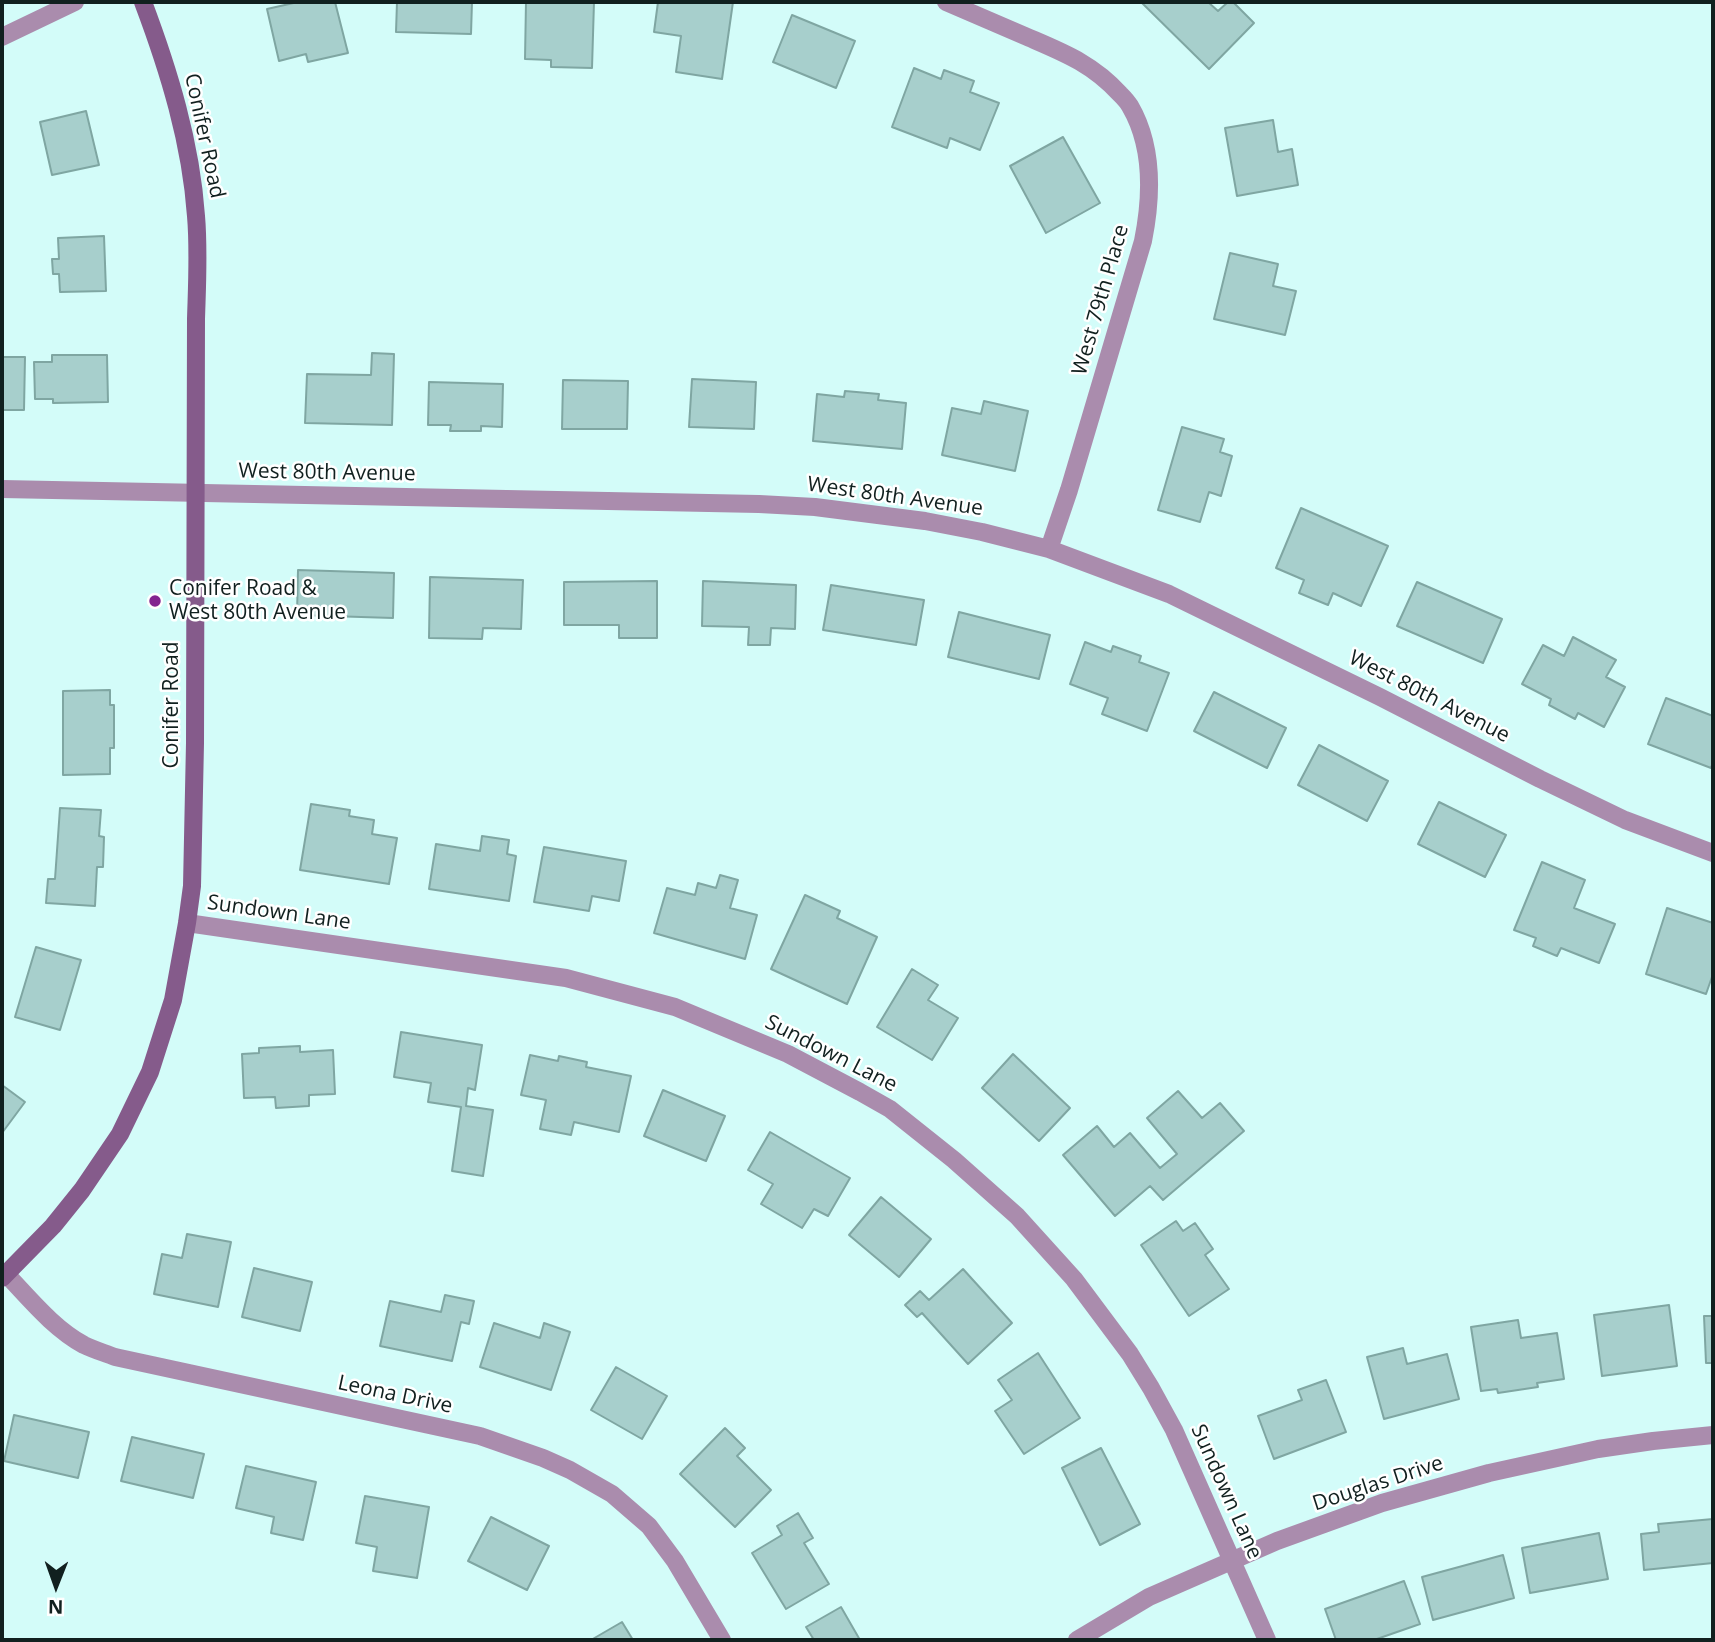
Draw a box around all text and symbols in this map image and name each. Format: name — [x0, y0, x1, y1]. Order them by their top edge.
street label: Conifer Road — [178, 71, 230, 201]
street label: West 79th Place — [1067, 222, 1135, 378]
street label: West 80th Avenue — [238, 459, 416, 487]
street label: West 80th Avenue — [806, 472, 984, 522]
place label: Conifer Road & West 80th Avenue — [169, 576, 346, 626]
marker: Conifer Road & West 80th Avenue — [147, 593, 163, 609]
street label: Conifer Road — [159, 641, 185, 769]
street label: West 80th Avenue — [1344, 646, 1514, 748]
street label: Sundown Lane — [206, 890, 352, 936]
street label: Sundown Lane — [761, 1010, 901, 1098]
street label: Leona Drive — [335, 1371, 455, 1419]
street label: Sundown Lane — [1185, 1421, 1267, 1563]
street label: Douglas Drive — [1309, 1451, 1447, 1517]
north arrow — [21, 1551, 91, 1621]
text: N — [48, 1594, 64, 1620]

